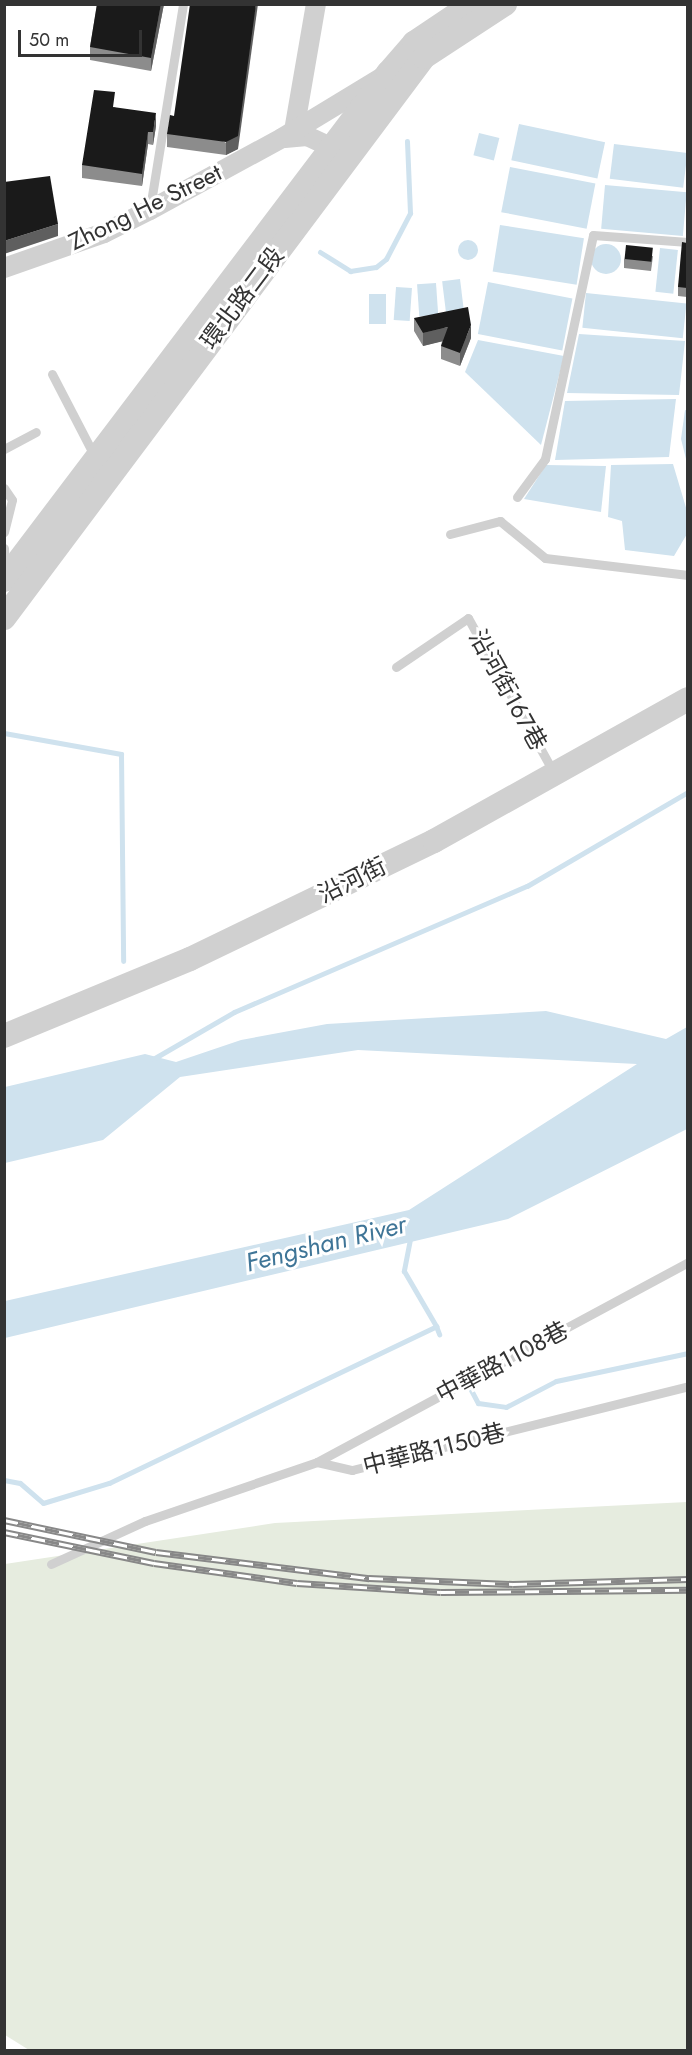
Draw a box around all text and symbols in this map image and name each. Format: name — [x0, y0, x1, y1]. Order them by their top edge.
scale bar — [21, 18, 146, 56]
text: 50 m — [29, 27, 69, 53]
street label: Zhong He Street — [64, 158, 226, 256]
street label: 環北路二段 — [194, 241, 290, 355]
street label: 沿河街167巷 — [463, 625, 553, 755]
street label: 沿河街 — [313, 851, 391, 909]
water label: Fengshan River — [243, 1209, 409, 1279]
street label: 中華路1108巷 — [431, 1315, 573, 1409]
street label: 中華路1150巷 — [360, 1417, 508, 1481]

